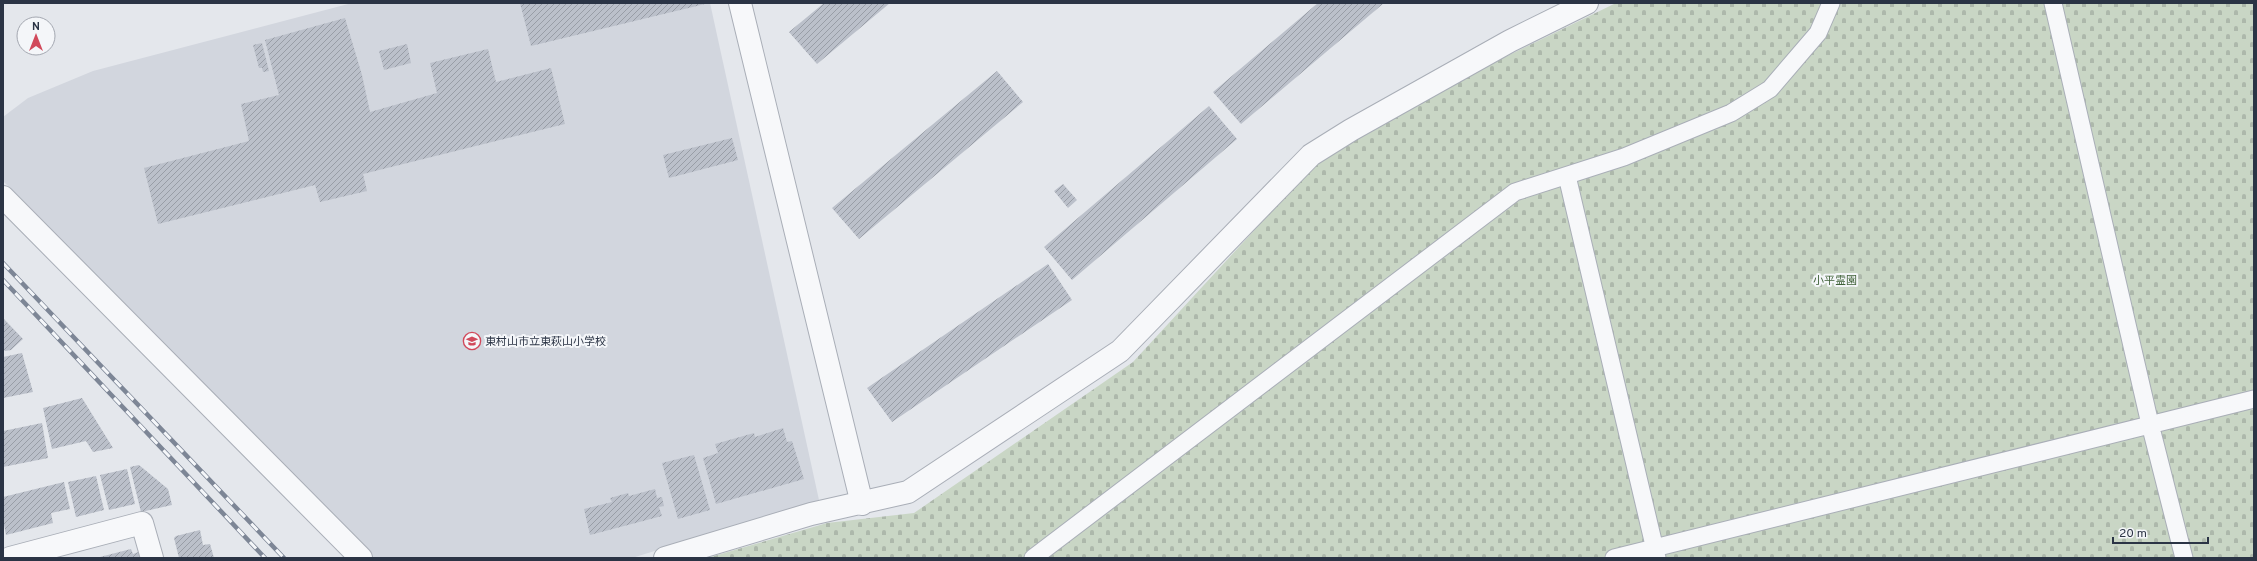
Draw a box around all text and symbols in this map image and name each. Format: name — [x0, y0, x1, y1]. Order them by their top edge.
north arrow — [16, 16, 56, 56]
text: N — [32, 20, 40, 34]
park label: 小平霊園 — [1813, 274, 1857, 288]
school or university icon: 東村山市立東萩山小学校 — [462, 331, 482, 351]
place label: 東村山市立東萩山小学校 — [485, 335, 606, 349]
scale bar — [2113, 519, 2208, 545]
text: 20 m — [2119, 526, 2147, 542]

